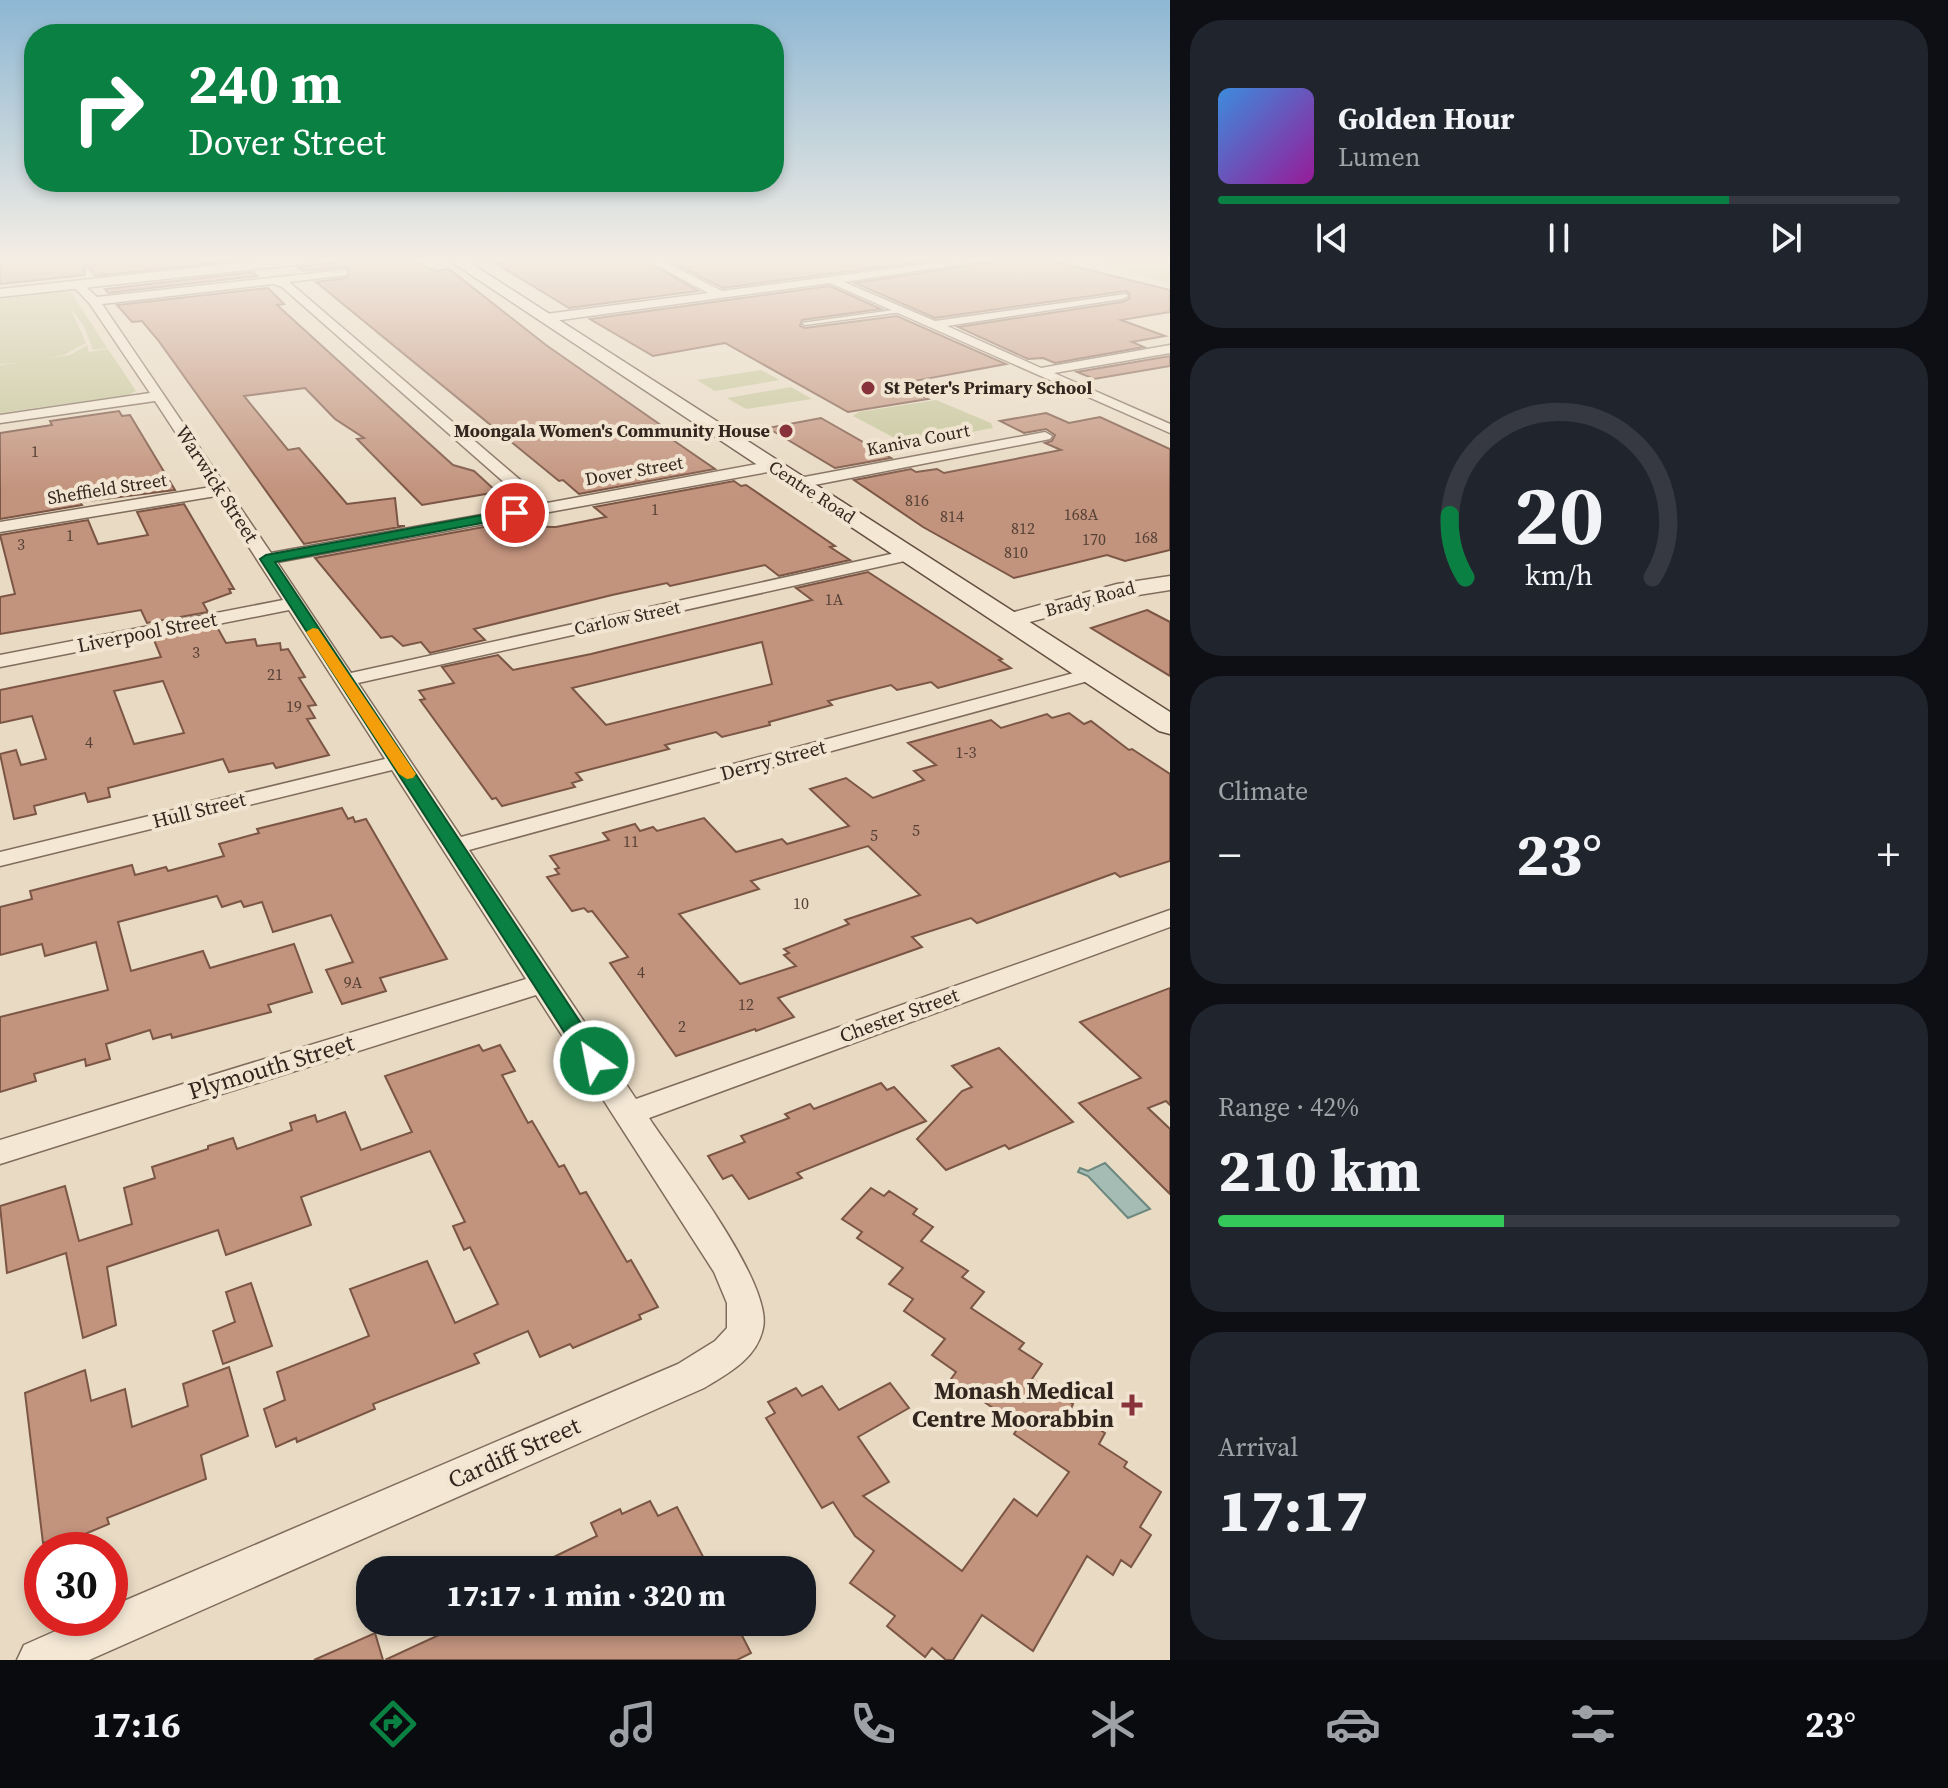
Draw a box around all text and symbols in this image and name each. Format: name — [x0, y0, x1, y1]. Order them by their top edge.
text: 240 m — [188, 45, 342, 122]
icon: right — [56, 56, 160, 160]
text: Golden Hour — [1338, 98, 1514, 139]
text: Dover Street — [188, 118, 386, 167]
text: Lumen — [1338, 139, 1420, 175]
icon: previous — [1310, 216, 1354, 260]
icon: pause — [1537, 216, 1581, 260]
icon: next — [1764, 216, 1808, 260]
place label: St Peter's Primary School — [884, 375, 1092, 400]
marker: St Peter's Primary School — [859, 379, 877, 397]
street label: Kaniva Court — [864, 417, 972, 462]
place label: Moongala Women's Community House — [454, 418, 770, 443]
street label: Warwick Street — [169, 420, 266, 549]
marker: Moongala Women's Community House — [777, 422, 795, 440]
house number: 1 — [31, 440, 39, 462]
street label: Dover Street — [583, 450, 685, 491]
street label: Centre Road — [764, 454, 861, 529]
text: 20 — [1514, 458, 1604, 572]
street label: Sheffield Street — [45, 467, 169, 510]
pin — [481, 479, 549, 547]
house number: 816 — [905, 489, 929, 511]
icon: arrive — [493, 491, 537, 535]
house number: 1 — [651, 498, 659, 520]
house number: 168A — [1064, 503, 1099, 525]
house number: 814 — [940, 505, 964, 527]
house number: 812 — [1011, 517, 1035, 539]
house number: 1 — [66, 524, 74, 546]
house number: 168 — [1134, 526, 1158, 548]
house number: 170 — [1082, 528, 1106, 550]
house number: 3 — [17, 533, 25, 555]
house number: 810 — [1004, 541, 1028, 563]
text: km/h — [1525, 555, 1593, 595]
street label: Brady Road — [1042, 575, 1138, 623]
house number: 1A — [825, 588, 844, 610]
street label: Carlow Street — [572, 594, 682, 641]
street label: Liverpool Street — [75, 605, 220, 659]
house number: 3 — [192, 641, 200, 663]
house number: 21 — [267, 663, 283, 685]
house number: 19 — [286, 695, 302, 717]
house number: 4 — [85, 731, 93, 753]
street label: Derry Street — [717, 732, 829, 788]
house number: 1-3 — [956, 741, 977, 763]
text: Climate — [1218, 773, 1308, 809]
street label: Hull Street — [149, 785, 249, 835]
text: 23° — [1516, 813, 1602, 895]
house number: 5 — [912, 819, 920, 841]
house number: 5 — [870, 824, 878, 846]
text: − — [1218, 824, 1241, 885]
text: + — [1877, 824, 1900, 885]
house number: 11 — [623, 830, 639, 852]
house number: 10 — [793, 892, 809, 914]
house number: 4 — [637, 961, 645, 983]
house number: 9A — [344, 971, 363, 993]
street label: Chester Street — [835, 980, 963, 1050]
house number: 12 — [738, 993, 754, 1015]
house number: 2 — [678, 1015, 686, 1037]
position arrow — [552, 1019, 636, 1103]
street label: Plymouth Street — [184, 1026, 358, 1107]
text: Range · 42% — [1218, 1089, 1359, 1125]
text: 210 km — [1218, 1129, 1421, 1211]
place label: Monash Medical Centre Moorabbin — [912, 1374, 1114, 1435]
marker: Monash Medical Centre Moorabbin — [1121, 1394, 1143, 1416]
street label: Cardiff Street — [443, 1409, 585, 1496]
text: Arrival — [1218, 1429, 1298, 1465]
text: 17:17 — [1218, 1469, 1368, 1551]
speed limit sign: 30 — [24, 1532, 128, 1636]
text: 17:17 · 1 min · 320 m — [446, 1575, 726, 1616]
icon: directions — [365, 1696, 421, 1752]
icon: music — [605, 1696, 661, 1752]
icon: phone — [845, 1696, 901, 1752]
icon: climate — [1085, 1696, 1141, 1752]
icon: car — [1325, 1696, 1381, 1752]
icon: filters — [1565, 1696, 1621, 1752]
text: 17:16 — [92, 1700, 181, 1749]
text: 23° — [1805, 1700, 1856, 1749]

